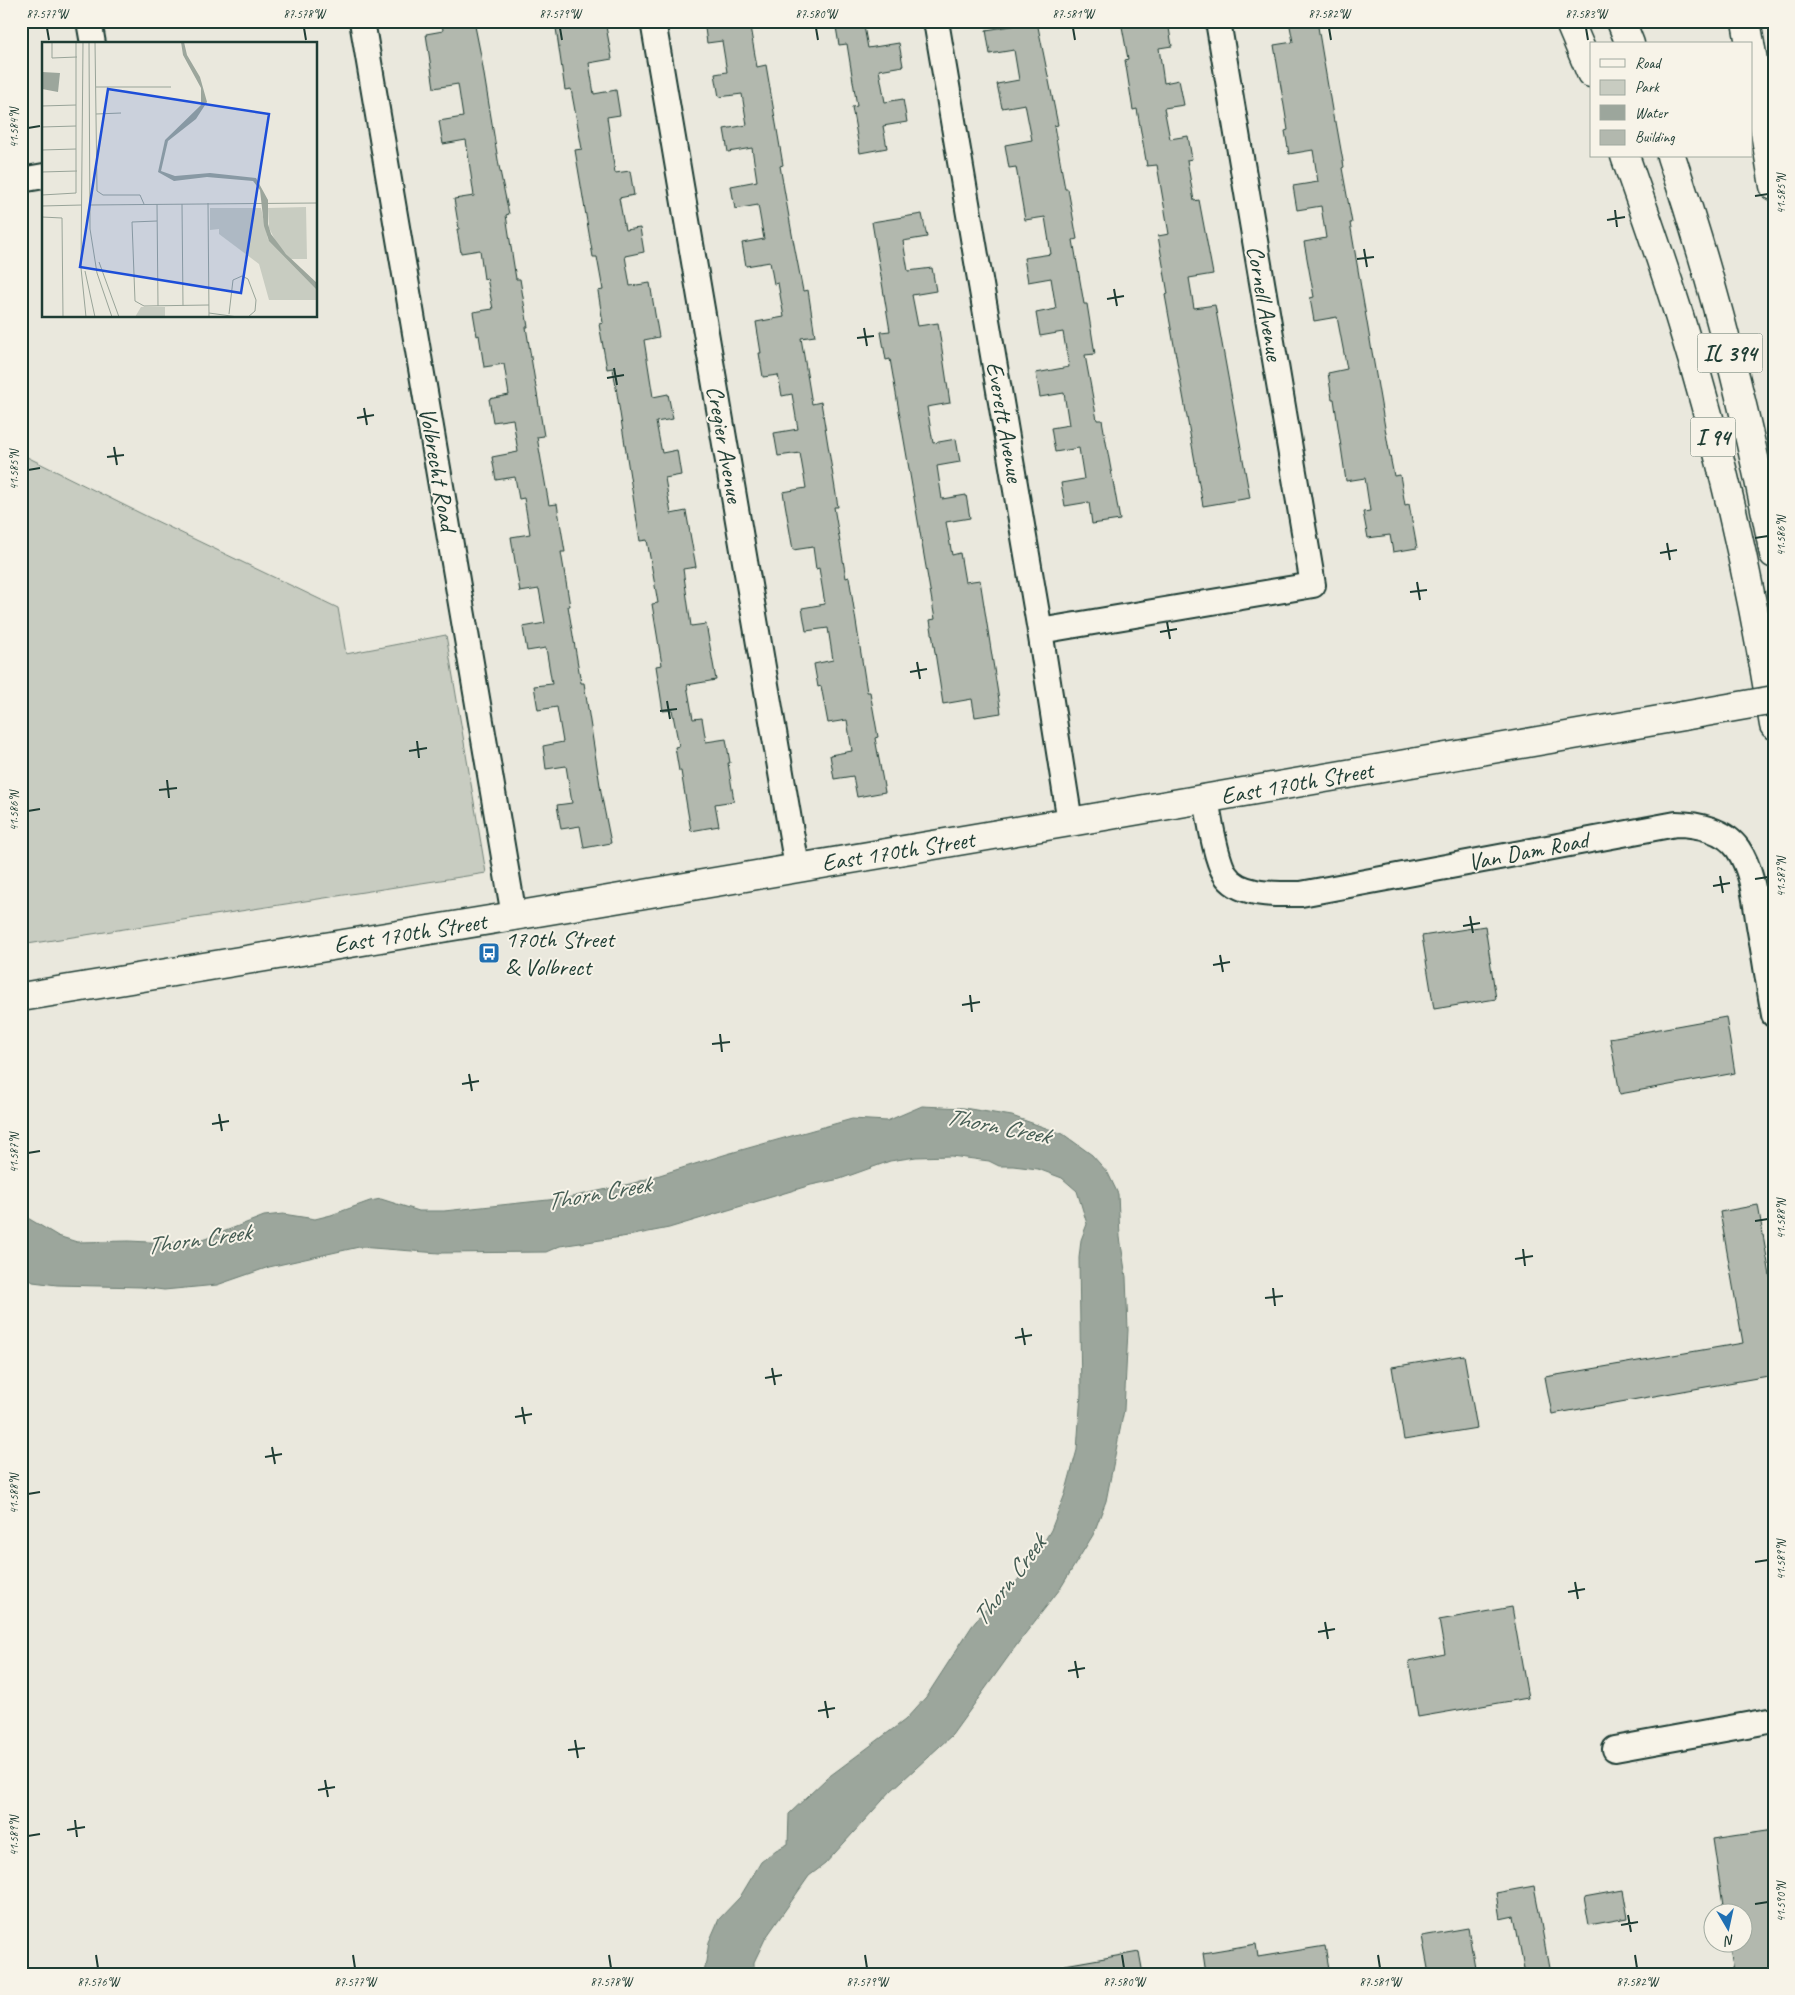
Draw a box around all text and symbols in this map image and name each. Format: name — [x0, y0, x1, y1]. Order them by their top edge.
text: 87.577°W — [26, 6, 70, 22]
text: 87.578°W — [283, 6, 327, 22]
text: 87.579°W — [539, 6, 583, 22]
text: 87.580°W — [795, 6, 839, 22]
text: 87.581°W — [1052, 6, 1096, 22]
text: 87.582°W — [1308, 6, 1352, 22]
text: 87.583°W — [1565, 6, 1609, 22]
inset map — [42, 42, 318, 318]
legend — [1590, 42, 1752, 158]
text: Road — [1635, 54, 1662, 73]
text: Park — [1635, 78, 1660, 97]
text: Water — [1635, 104, 1669, 123]
text: 41.584°N — [6, 106, 22, 148]
text: Building — [1635, 128, 1675, 147]
text: 41.585°N — [1773, 172, 1789, 214]
street label: Cornell Avenue — [1240, 243, 1290, 365]
road number: IL 394 — [1698, 333, 1762, 372]
street label: Everett Avenue — [980, 360, 1031, 487]
street label: Cregier Avenue — [700, 383, 750, 507]
street label: Volbrecht Road — [412, 405, 464, 536]
road number: I 94 — [1690, 418, 1736, 457]
text: 41.585°N — [6, 448, 22, 490]
text: 41.586°N — [1773, 514, 1789, 556]
street label: East 170th Street — [1219, 755, 1377, 811]
text: 41.586°N — [6, 789, 22, 831]
street label: East 170th Street — [820, 824, 978, 878]
street label: Van Dam Road — [1465, 824, 1594, 877]
text: 41.587°N — [1773, 855, 1789, 897]
street label: East 170th Street — [332, 906, 490, 960]
place label: 170th Street & Volbrect — [505, 924, 616, 982]
bus stop icon: 170th Street & Volbrect — [477, 941, 501, 965]
water label: Thorn Creek — [943, 1100, 1056, 1152]
text: 41.587°N — [6, 1131, 22, 1173]
water label: Thorn Creek — [544, 1167, 657, 1218]
text: 41.588°N — [1773, 1197, 1789, 1239]
water label: Thorn Creek — [144, 1215, 256, 1262]
text: 41.588°N — [6, 1472, 22, 1514]
water label: Thorn Creek — [964, 1526, 1056, 1632]
text: 41.589°N — [1773, 1538, 1789, 1580]
text: 41.589°N — [6, 1814, 22, 1856]
text: 41.590°N — [1773, 1880, 1789, 1922]
north arrow — [1702, 1902, 1752, 1952]
text: N — [1722, 1931, 1736, 1950]
text: 87.576°W — [77, 1974, 121, 1990]
text: 87.577°W — [334, 1974, 378, 1990]
text: 87.578°W — [590, 1974, 634, 1990]
text: 87.579°W — [846, 1974, 890, 1990]
text: 87.580°W — [1103, 1974, 1147, 1990]
text: 87.581°W — [1359, 1974, 1403, 1990]
text: 87.582°W — [1616, 1974, 1660, 1990]

